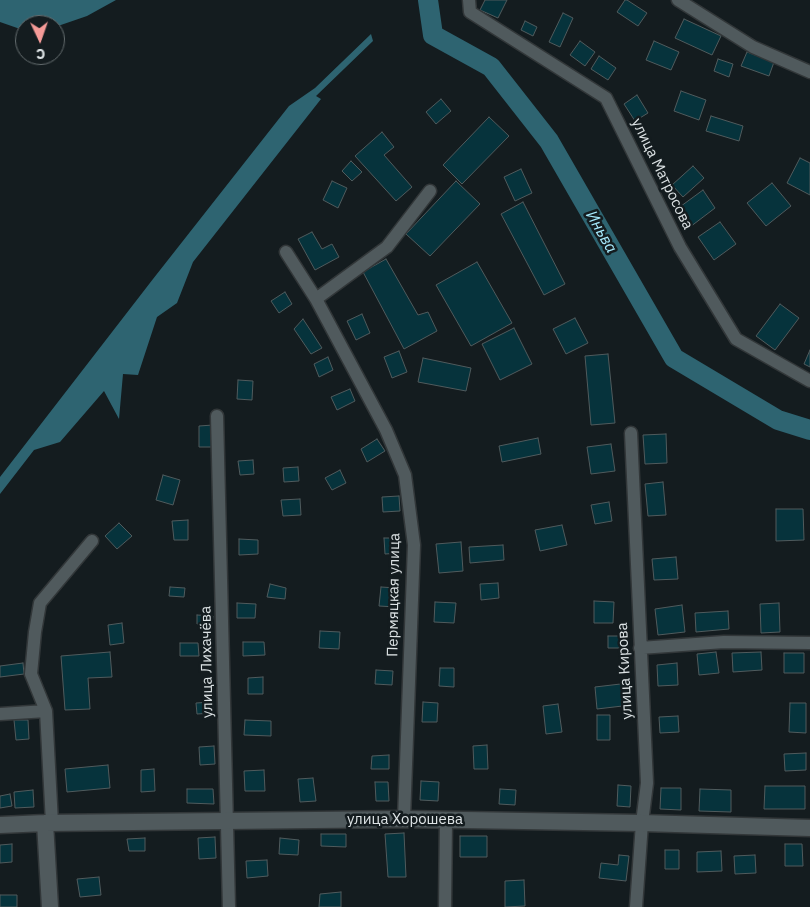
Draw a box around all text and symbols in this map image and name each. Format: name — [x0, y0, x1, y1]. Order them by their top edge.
north arrow — [15, 15, 65, 65]
text: С — [36, 45, 46, 63]
street label: улица Матросова — [627, 116, 697, 232]
water label: Иньва — [581, 207, 621, 257]
street label: Пермяцкая улица — [384, 533, 404, 657]
street label: улица Лихачёва — [197, 606, 217, 718]
street label: улица Кирова — [613, 622, 637, 720]
street label: улица Хорошева — [347, 811, 463, 829]

